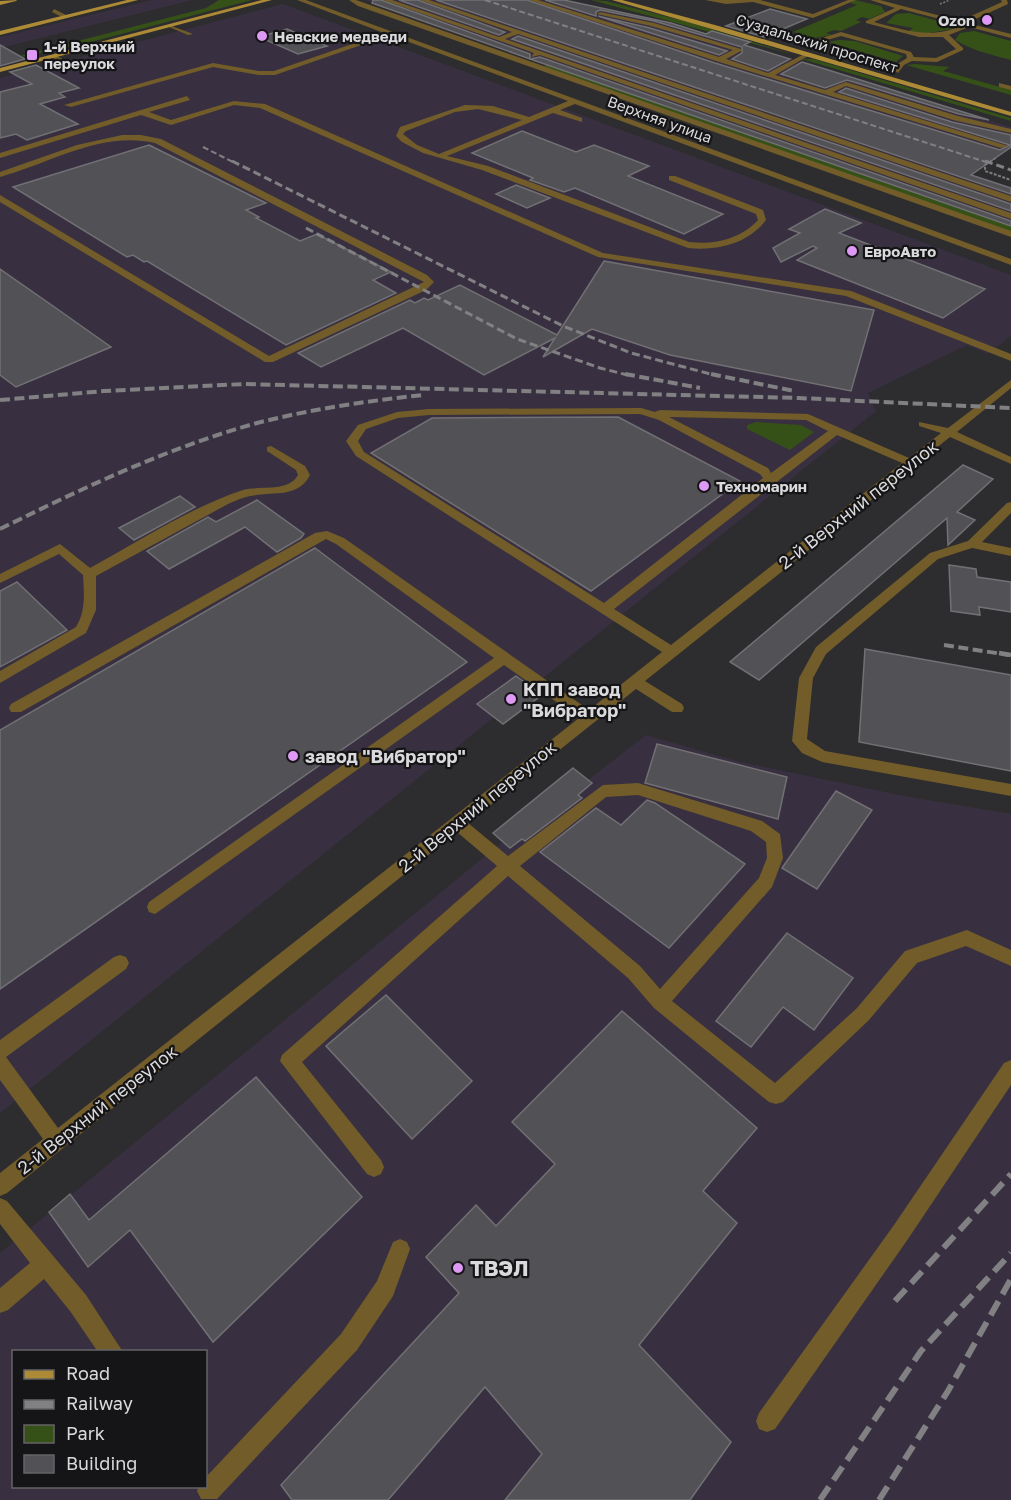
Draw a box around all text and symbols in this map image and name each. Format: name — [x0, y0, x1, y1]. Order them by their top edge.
street label: Суздальский проспект — [734, 10, 901, 76]
place label: Ozon — [938, 11, 975, 29]
marker: Ozon — [980, 13, 994, 27]
place label: Невские медведи — [274, 27, 407, 45]
marker: Невские медведи — [255, 29, 269, 43]
place label: 1-й Верхний переулок — [44, 37, 135, 72]
marker: 1-й Верхний переулок — [25, 48, 39, 62]
street label: Верхняя улица — [605, 92, 715, 146]
place label: ЕвроАвто — [864, 242, 936, 260]
marker: ЕвроАвто — [845, 244, 859, 258]
street label: 2-й Верхний переулок — [774, 435, 942, 573]
place label: Техномарин — [716, 477, 807, 495]
marker: Техномарин — [697, 479, 711, 493]
place label: КПП завод "Вибратор" — [523, 678, 626, 721]
marker: КПП завод "Вибратор" — [504, 692, 518, 706]
street label: 2-й Верхний переулок — [393, 735, 561, 877]
place label: завод "Вибратор" — [305, 745, 466, 767]
marker: завод "Вибратор" — [286, 749, 300, 763]
street label: 2-й Верхний переулок — [13, 1040, 181, 1178]
place label: ТВЭЛ — [470, 1255, 529, 1281]
marker: ТВЭЛ — [451, 1261, 465, 1275]
legend — [12, 1350, 207, 1488]
text: Road — [66, 1362, 110, 1384]
text: Railway — [66, 1392, 133, 1414]
text: Park — [66, 1422, 105, 1444]
text: Building — [66, 1452, 137, 1474]

